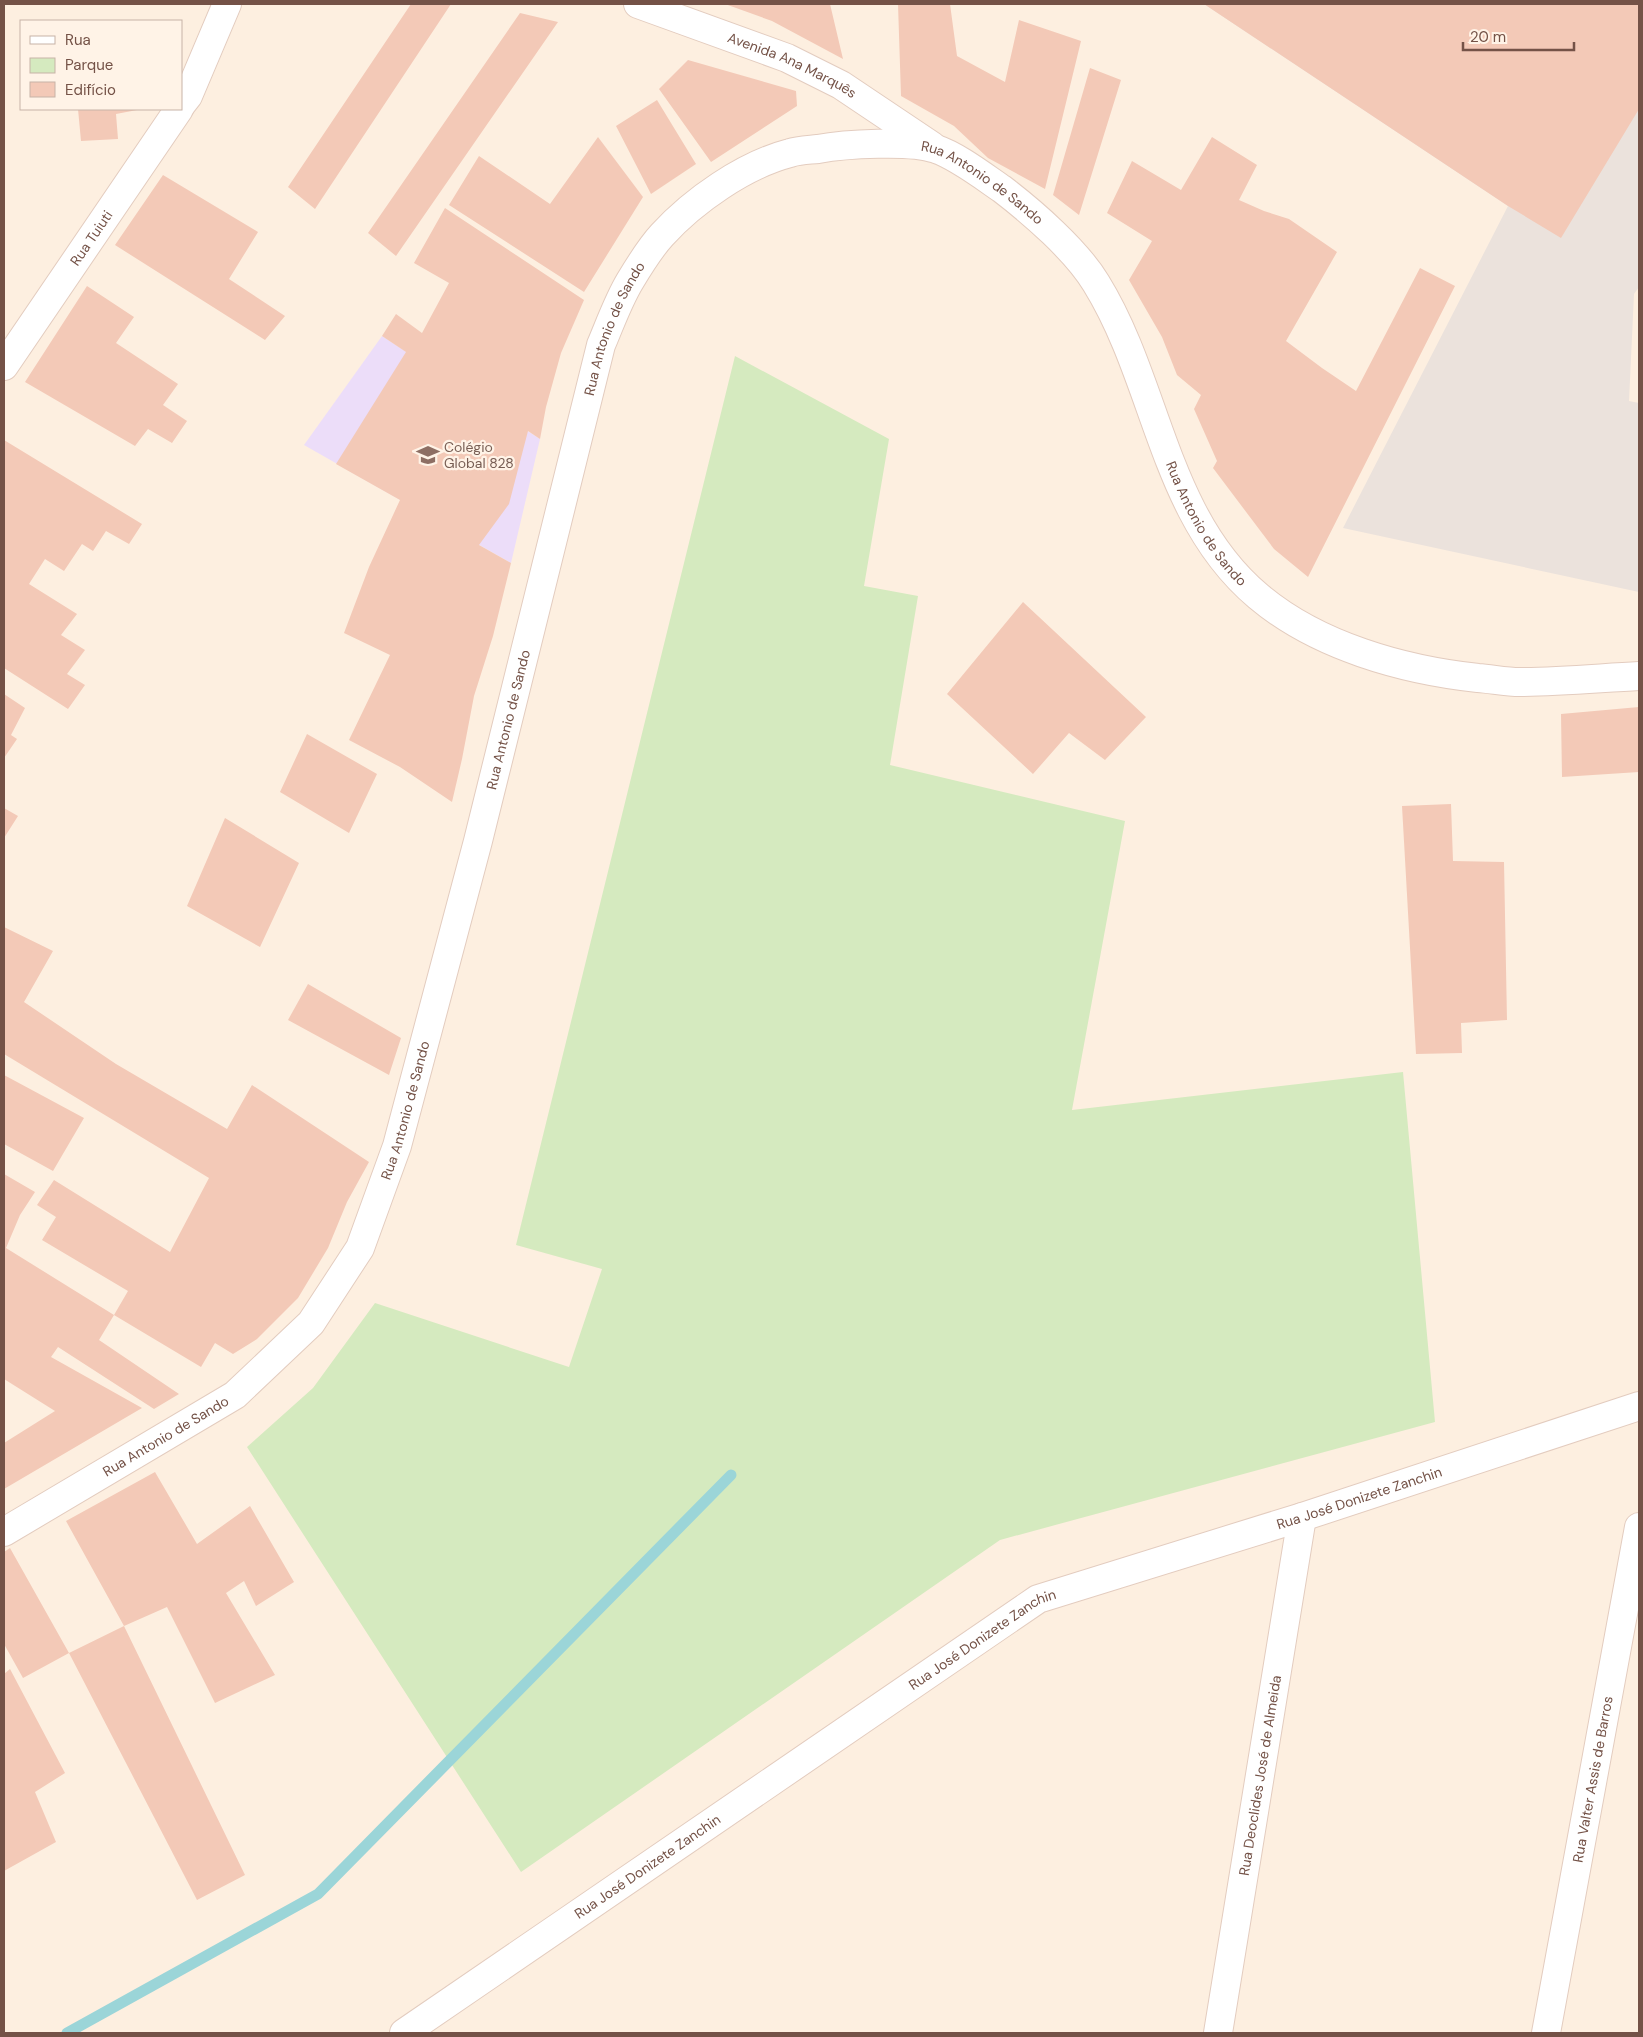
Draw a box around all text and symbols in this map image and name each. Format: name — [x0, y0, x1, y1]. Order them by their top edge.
legend — [20, 20, 182, 110]
scale bar — [1463, 20, 1574, 52]
text: 20 m — [1470, 27, 1506, 47]
street label: Avenida Ana Marquês — [725, 28, 860, 102]
text: Rua — [65, 30, 91, 50]
text: Parque — [65, 55, 113, 75]
text: Edifício — [65, 80, 116, 100]
street label: Rua Antonio de Sando — [920, 137, 1047, 228]
street label: Rua Tuiuti — [66, 207, 116, 269]
street label: Rua Antonio de Sando — [580, 258, 649, 397]
place label: Colégio Global 828 — [444, 438, 514, 472]
school or university icon: Colégio Global 828 — [415, 442, 441, 468]
street label: Rua Antonio de Sando — [1162, 459, 1251, 590]
street label: Rua Antonio de Sando — [482, 648, 534, 791]
street label: Rua Antonio de Sando — [377, 1039, 434, 1182]
street label: Rua Antonio de Sando — [99, 1392, 232, 1480]
street label: Rua José Donizete Zanchin — [1274, 1463, 1444, 1533]
street label: Rua José Donizete Zanchin — [905, 1585, 1058, 1694]
street label: Rua Deoclides José de Almeida — [1235, 1674, 1285, 1877]
street label: Rua Valter Assis de Barros — [1569, 1695, 1617, 1864]
street label: Rua José Donizete Zanchin — [571, 1810, 724, 1923]

